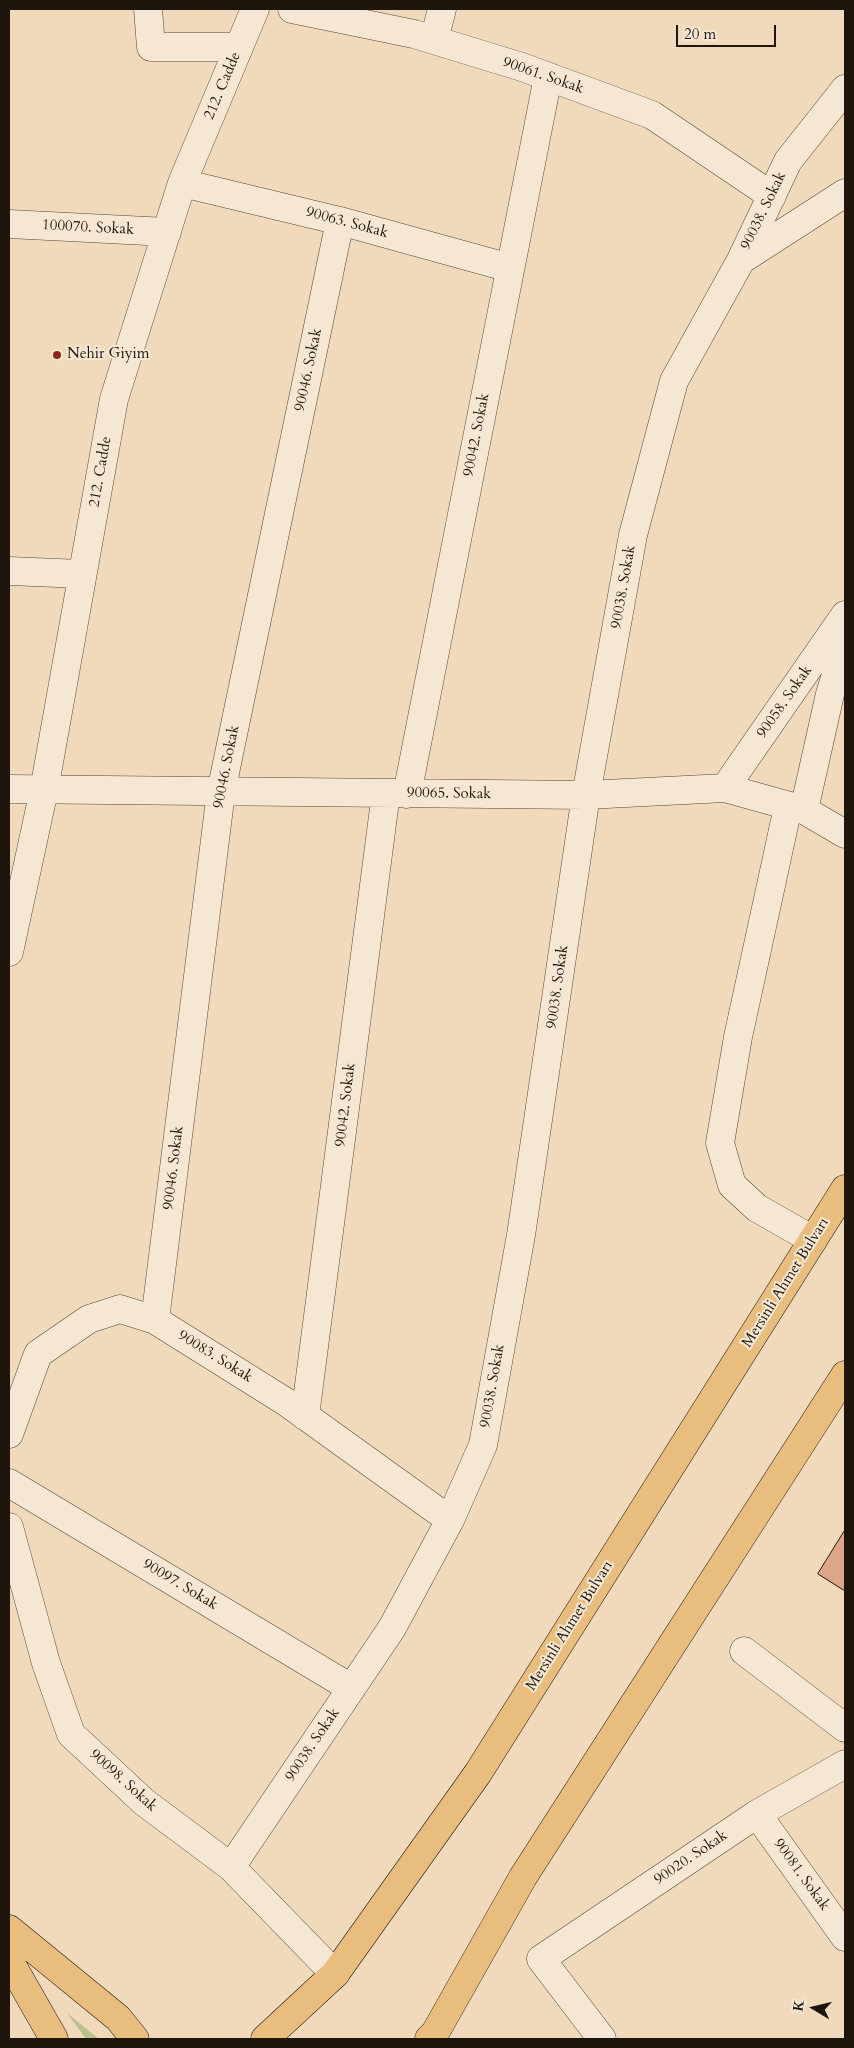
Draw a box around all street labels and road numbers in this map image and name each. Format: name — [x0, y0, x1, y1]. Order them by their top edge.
street label: 212. Cadde — [201, 50, 245, 122]
street label: 90061. Sokak — [500, 54, 586, 98]
street label: 90038. Sokak — [737, 169, 791, 253]
street label: 90063. Sokak — [304, 203, 390, 243]
street label: 100070. Sokak — [42, 217, 134, 239]
street label: 90046. Sokak — [291, 327, 327, 413]
street label: 90042. Sokak — [460, 392, 494, 478]
street label: 212. Cadde — [86, 435, 116, 509]
street label: 90038. Sokak — [608, 544, 640, 630]
street label: 90058. Sokak — [753, 662, 817, 742]
street label: 90046. Sokak — [210, 724, 244, 810]
street label: 90065. Sokak — [407, 784, 491, 804]
street label: 90038. Sokak — [543, 944, 573, 1030]
street label: 90042. Sokak — [332, 1062, 360, 1148]
street label: 90046. Sokak — [160, 1125, 188, 1211]
street label: Mersinli Ahmet Bulvarı — [739, 1215, 833, 1351]
street label: 90083. Sokak — [174, 1327, 256, 1387]
street label: 90038. Sokak — [477, 1343, 509, 1429]
street label: 90097. Sokak — [139, 1556, 221, 1614]
street label: Mersinli Ahmet Bulvarı — [523, 1558, 617, 1694]
street label: 90038. Sokak — [282, 1705, 344, 1785]
street label: 90098. Sokak — [86, 1746, 160, 1816]
street label: 90020. Sokak — [651, 1827, 731, 1889]
street label: 90081. Sokak — [769, 1836, 833, 1914]

